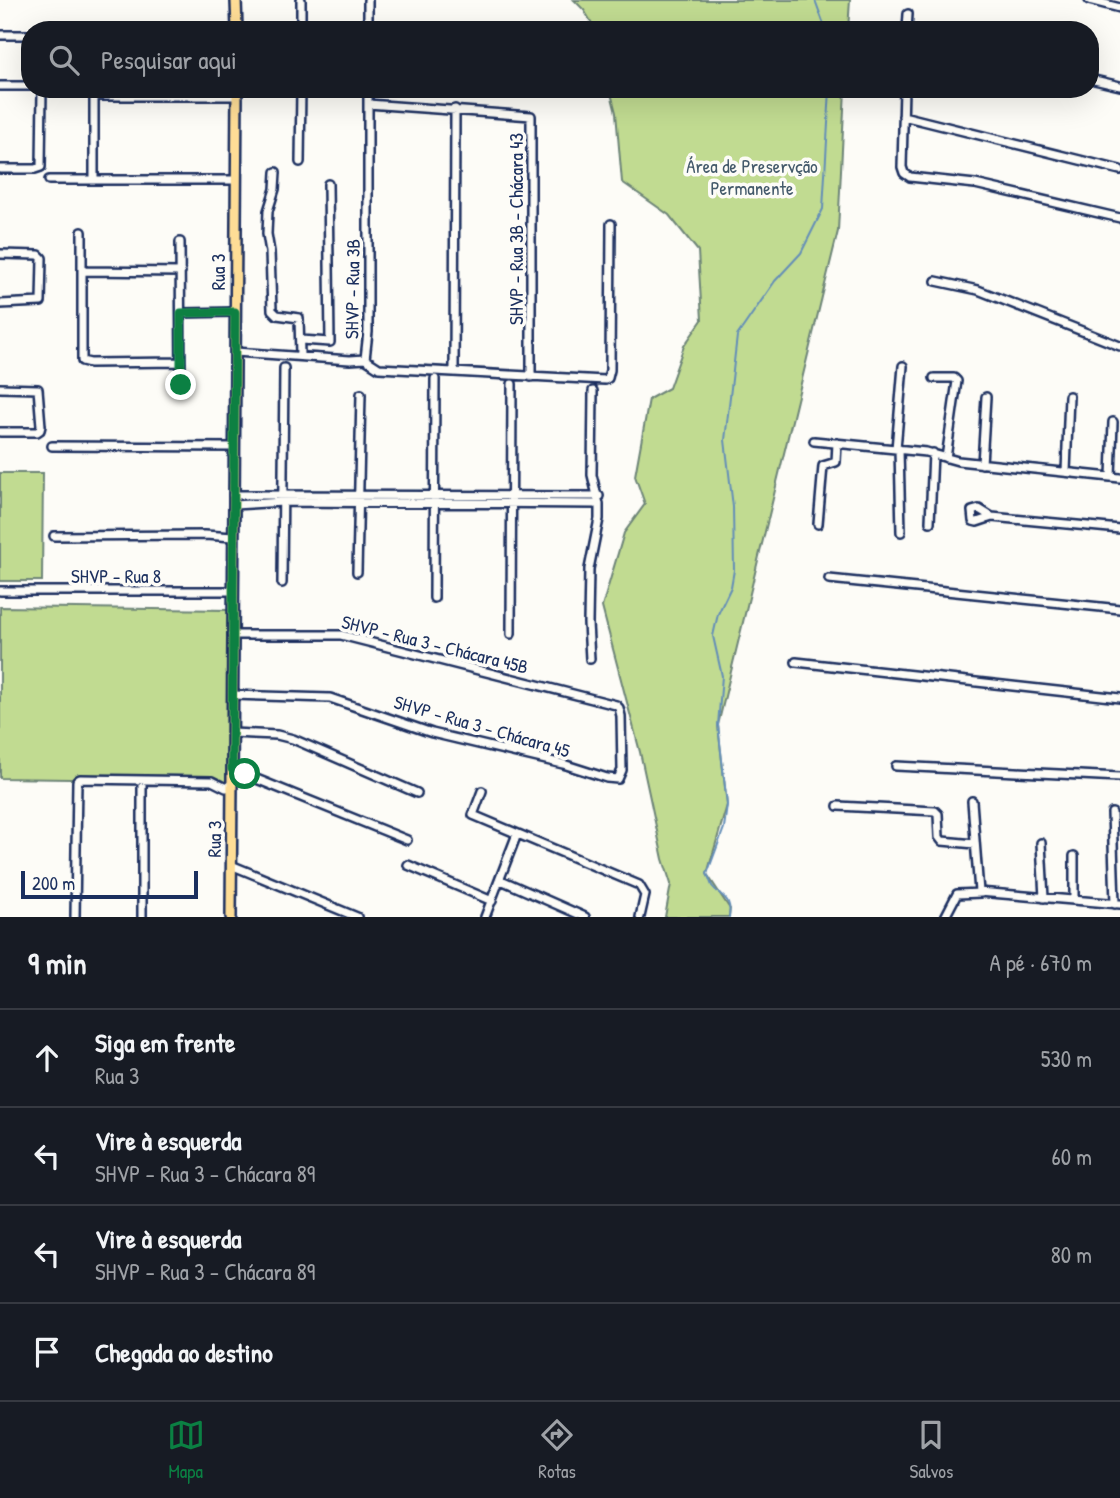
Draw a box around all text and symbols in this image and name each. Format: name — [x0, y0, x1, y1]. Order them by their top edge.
search box — [21, 21, 1099, 98]
icon: search — [45, 41, 83, 79]
text: Pesquisar aqui — [101, 42, 237, 77]
street label: SHVP - Rua 3B - Chácara 43 — [503, 133, 529, 325]
park label: Área de Preservção Permanente — [686, 153, 818, 201]
street label: SHVP - Rua 3B — [338, 239, 366, 339]
street label: Rua 3 — [205, 254, 231, 290]
route end — [165, 369, 196, 400]
street label: SHVP - Rua 8 — [71, 563, 161, 589]
street label: SHVP - Rua 3 - Chácara 45B — [339, 608, 531, 680]
street label: SHVP - Rua 3 - Chácara 45 — [391, 688, 573, 764]
route start — [229, 758, 260, 789]
street label: Rua 3 — [201, 820, 227, 858]
scale bar — [21, 868, 198, 900]
text: 200 m — [32, 870, 75, 896]
text: 9 min — [28, 943, 87, 983]
text: A pé · 670 m — [990, 947, 1092, 978]
text: Siga em frente — [95, 1025, 235, 1060]
icon: ahead — [28, 1039, 66, 1077]
text: 530 m — [1041, 1043, 1092, 1074]
text: Rua 3 — [95, 1060, 139, 1091]
text: Vire à esquerda — [95, 1123, 241, 1158]
icon: left — [28, 1137, 66, 1175]
text: 60 m — [1052, 1141, 1092, 1172]
text: SHVP - Rua 3 - Chácara 89 — [95, 1158, 315, 1189]
text: Vire à esquerda — [95, 1221, 241, 1256]
icon: left — [28, 1235, 66, 1273]
text: 80 m — [1051, 1239, 1092, 1270]
text: SHVP - Rua 3 - Chácara 89 — [95, 1256, 315, 1287]
icon: arrive — [28, 1333, 66, 1371]
text: Chegada ao destino — [95, 1335, 273, 1370]
tab: Mapa — [167, 1416, 205, 1484]
tab: Rotas — [538, 1416, 576, 1484]
tab: Salvos — [909, 1416, 953, 1484]

